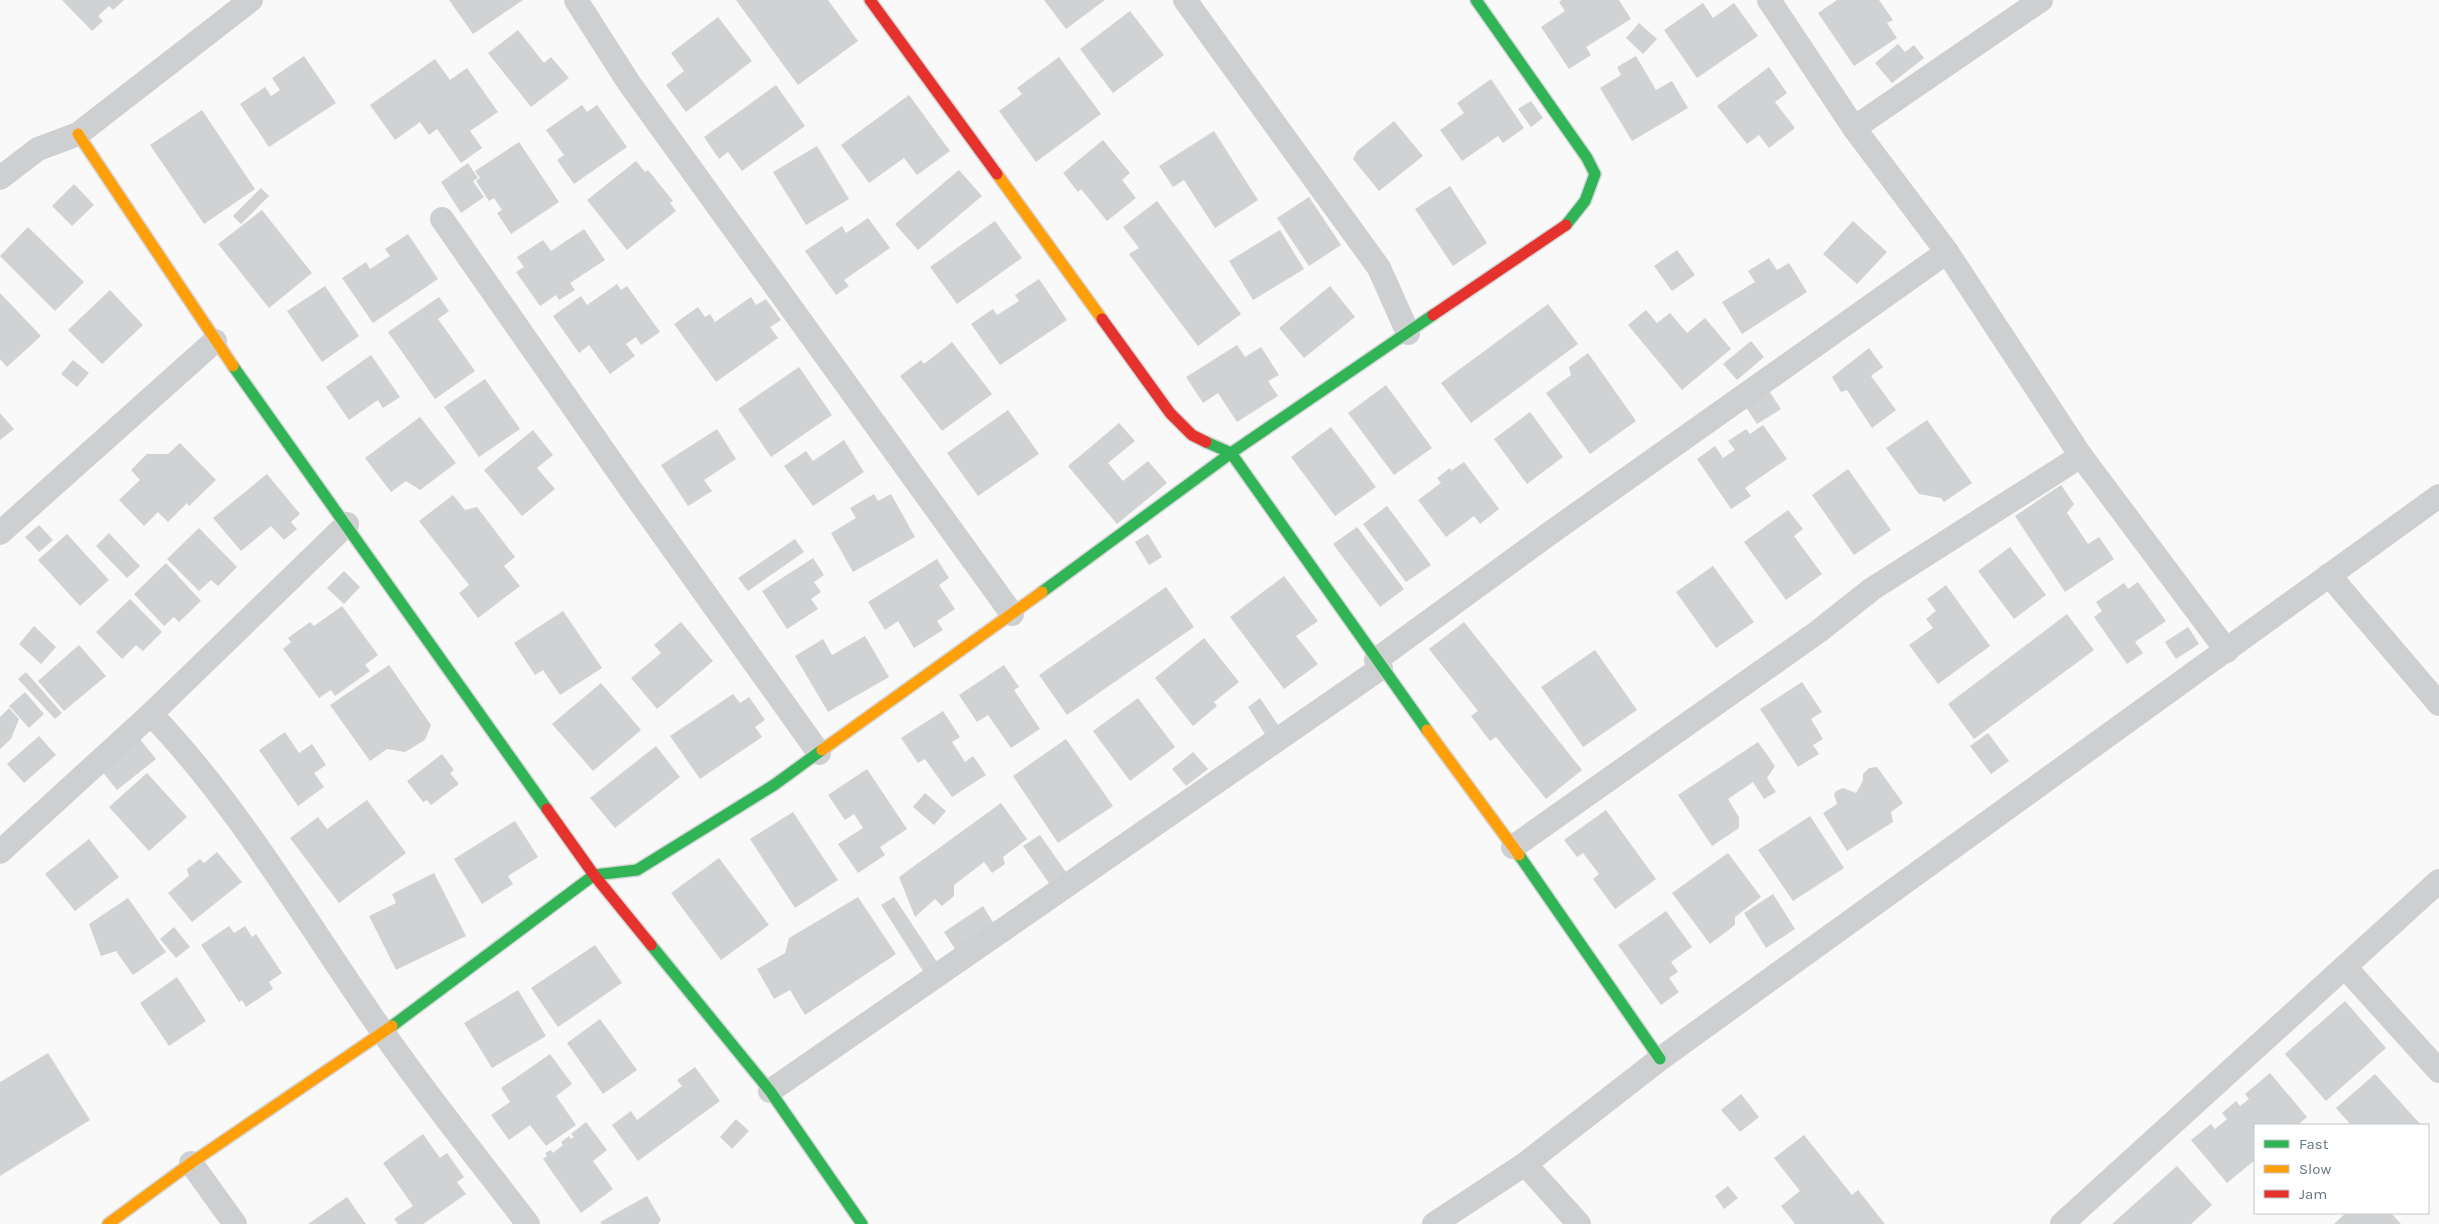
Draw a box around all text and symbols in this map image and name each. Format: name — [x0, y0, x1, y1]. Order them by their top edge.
legend — [2254, 1124, 2429, 1214]
text: Fast — [2299, 1135, 2329, 1153]
text: Slow — [2299, 1160, 2331, 1178]
text: Jam — [2299, 1185, 2327, 1203]

